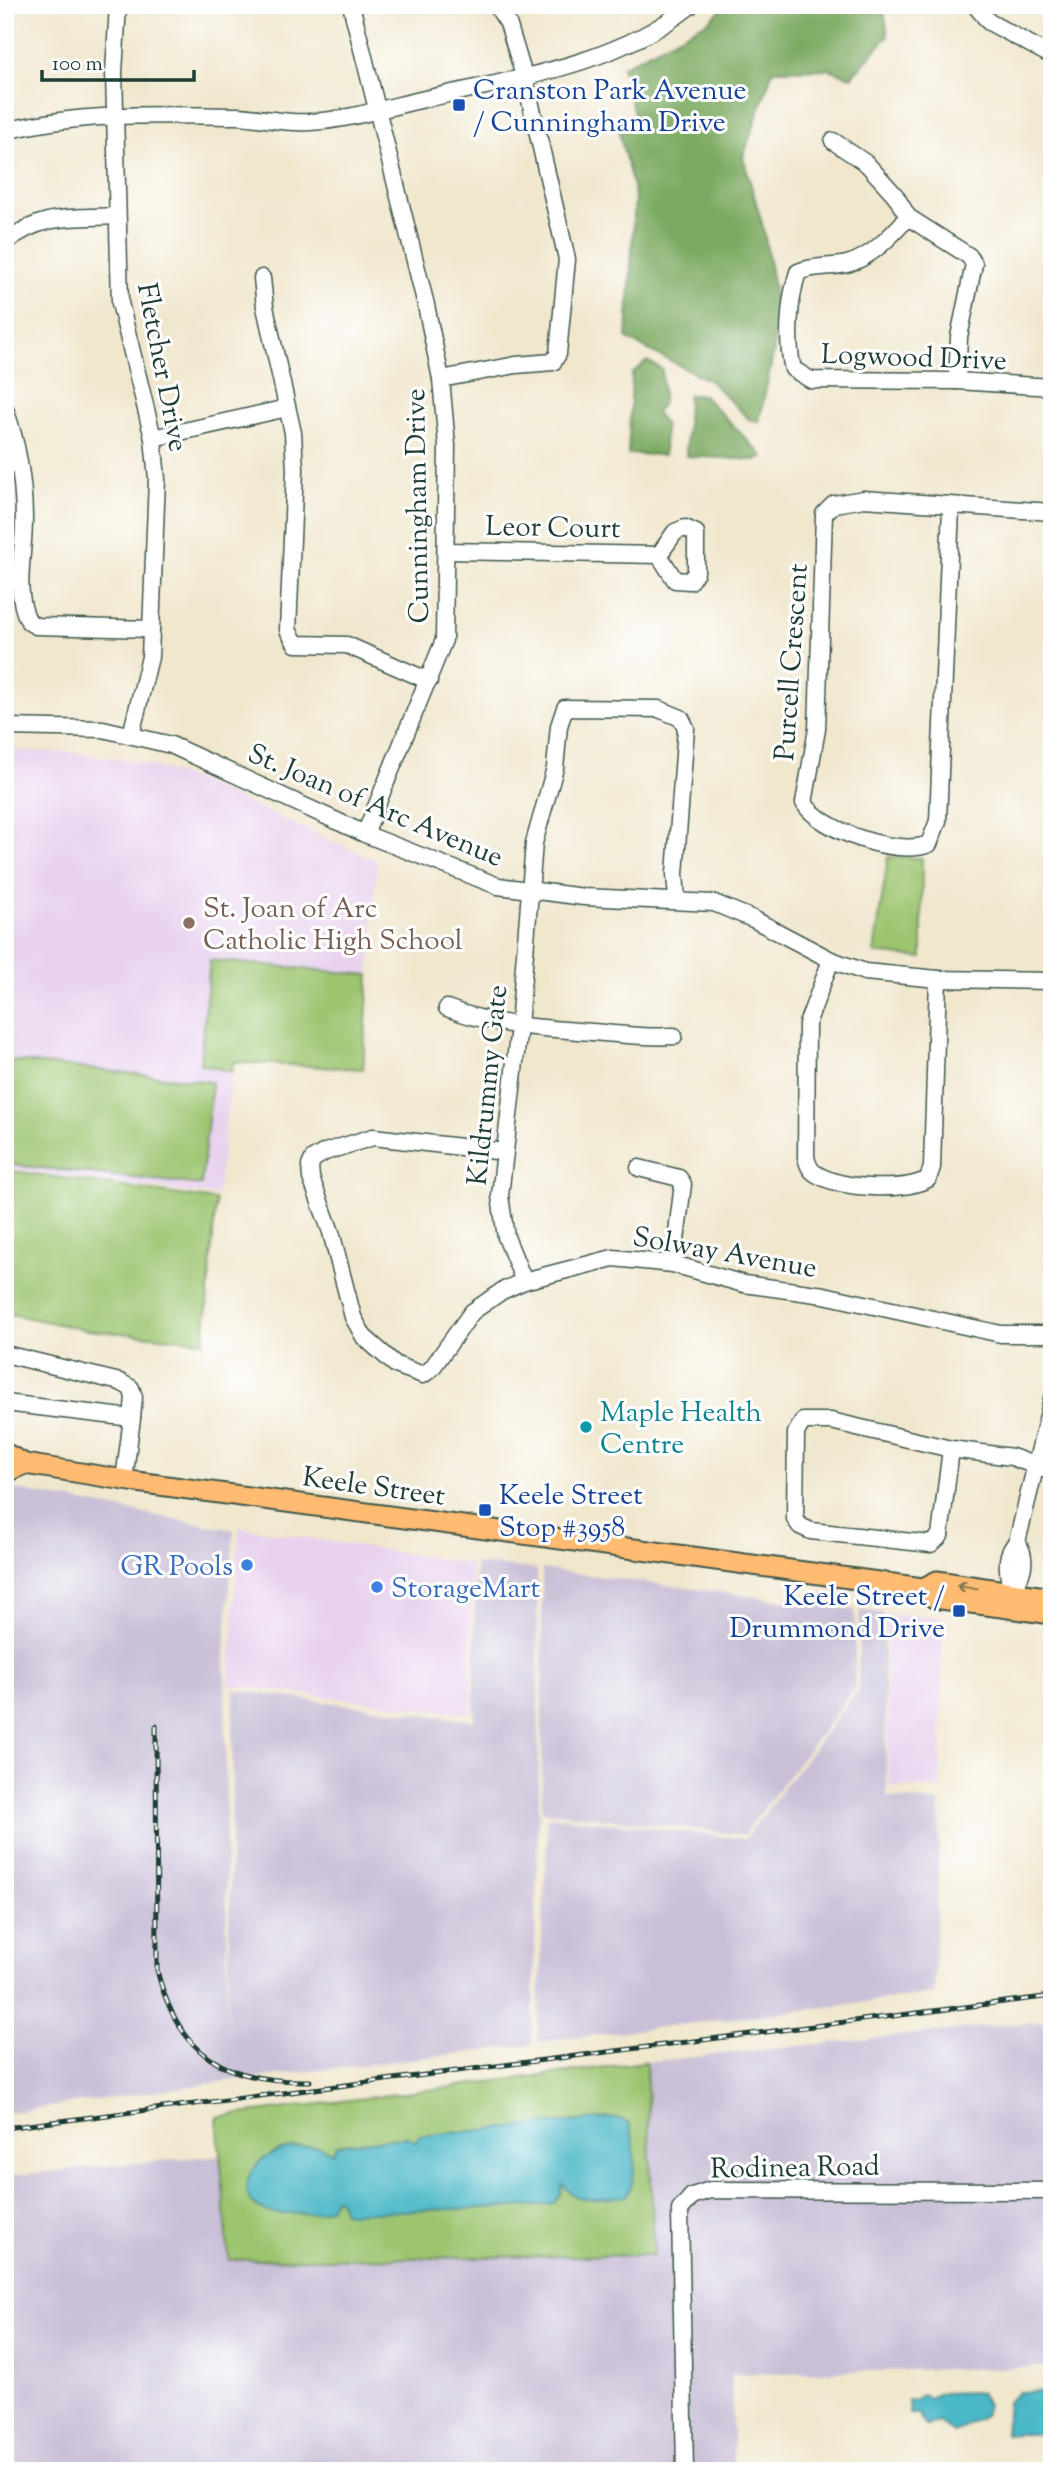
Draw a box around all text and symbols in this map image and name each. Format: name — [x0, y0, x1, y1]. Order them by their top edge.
scale bar — [42, 38, 194, 82]
text: 100 m — [52, 50, 103, 80]
place label: Cranston Park Avenue / Cunningham Drive — [473, 72, 747, 144]
marker: Cranston Park Avenue / Cunningham Drive — [451, 97, 467, 113]
street label: Fletcher Drive — [125, 280, 197, 455]
street label: Logwood Drive — [820, 336, 1007, 382]
street label: Cunningham Drive — [397, 388, 441, 624]
street label: Leor Court — [485, 508, 621, 550]
street label: Purcell Crescent — [766, 562, 820, 762]
street label: St. Joan of Arc Avenue — [241, 735, 509, 879]
place label: St. Joan of Arc Catholic High School — [203, 890, 463, 962]
marker: St. Joan of Arc Catholic High School — [181, 915, 197, 931]
street label: Kildrummy Gate — [459, 983, 519, 1188]
street label: Solway Avenue — [629, 1218, 820, 1290]
place label: Maple Health Centre — [600, 1394, 762, 1466]
marker: Maple Health Centre — [578, 1419, 594, 1435]
street label: Keele Street — [300, 1458, 448, 1518]
place label: Keele Street Stop #3958 — [499, 1477, 643, 1549]
marker: Keele Street Stop #3958 — [477, 1502, 493, 1518]
place label: GR Pools — [120, 1548, 233, 1588]
marker: GR Pools — [239, 1557, 255, 1573]
place label: StorageMart — [391, 1570, 540, 1610]
place label: Keele Street / Drummond Drive — [729, 1578, 945, 1650]
marker: StorageMart — [369, 1579, 385, 1595]
one-way arrow — [956, 1579, 979, 1593]
marker: Keele Street / Drummond Drive — [951, 1603, 967, 1619]
street label: Rodinea Road — [710, 2148, 880, 2190]

